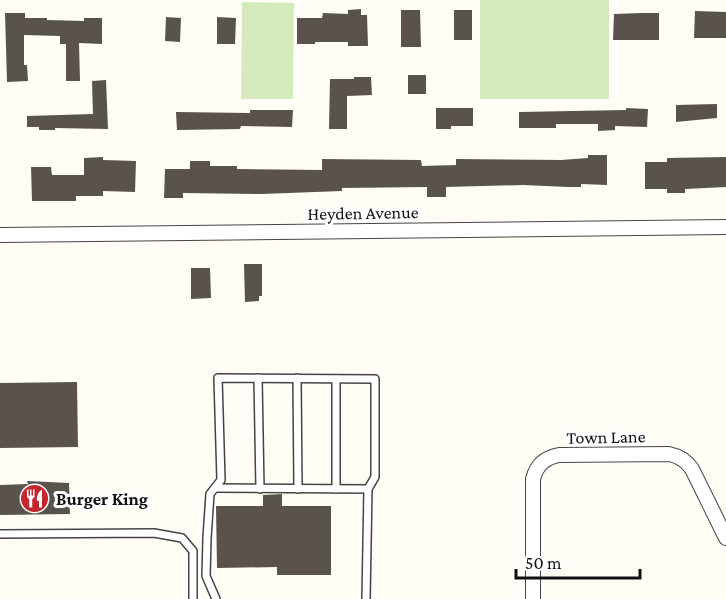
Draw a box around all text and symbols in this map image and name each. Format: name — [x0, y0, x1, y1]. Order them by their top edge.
street label: Heyden Avenue — [307, 202, 419, 224]
street label: Town Lane — [566, 426, 646, 448]
restaurant icon: Burger King — [19, 483, 51, 515]
place label: Burger King — [56, 489, 148, 509]
scale bar — [516, 542, 640, 580]
text: 50 m — [525, 553, 562, 573]

